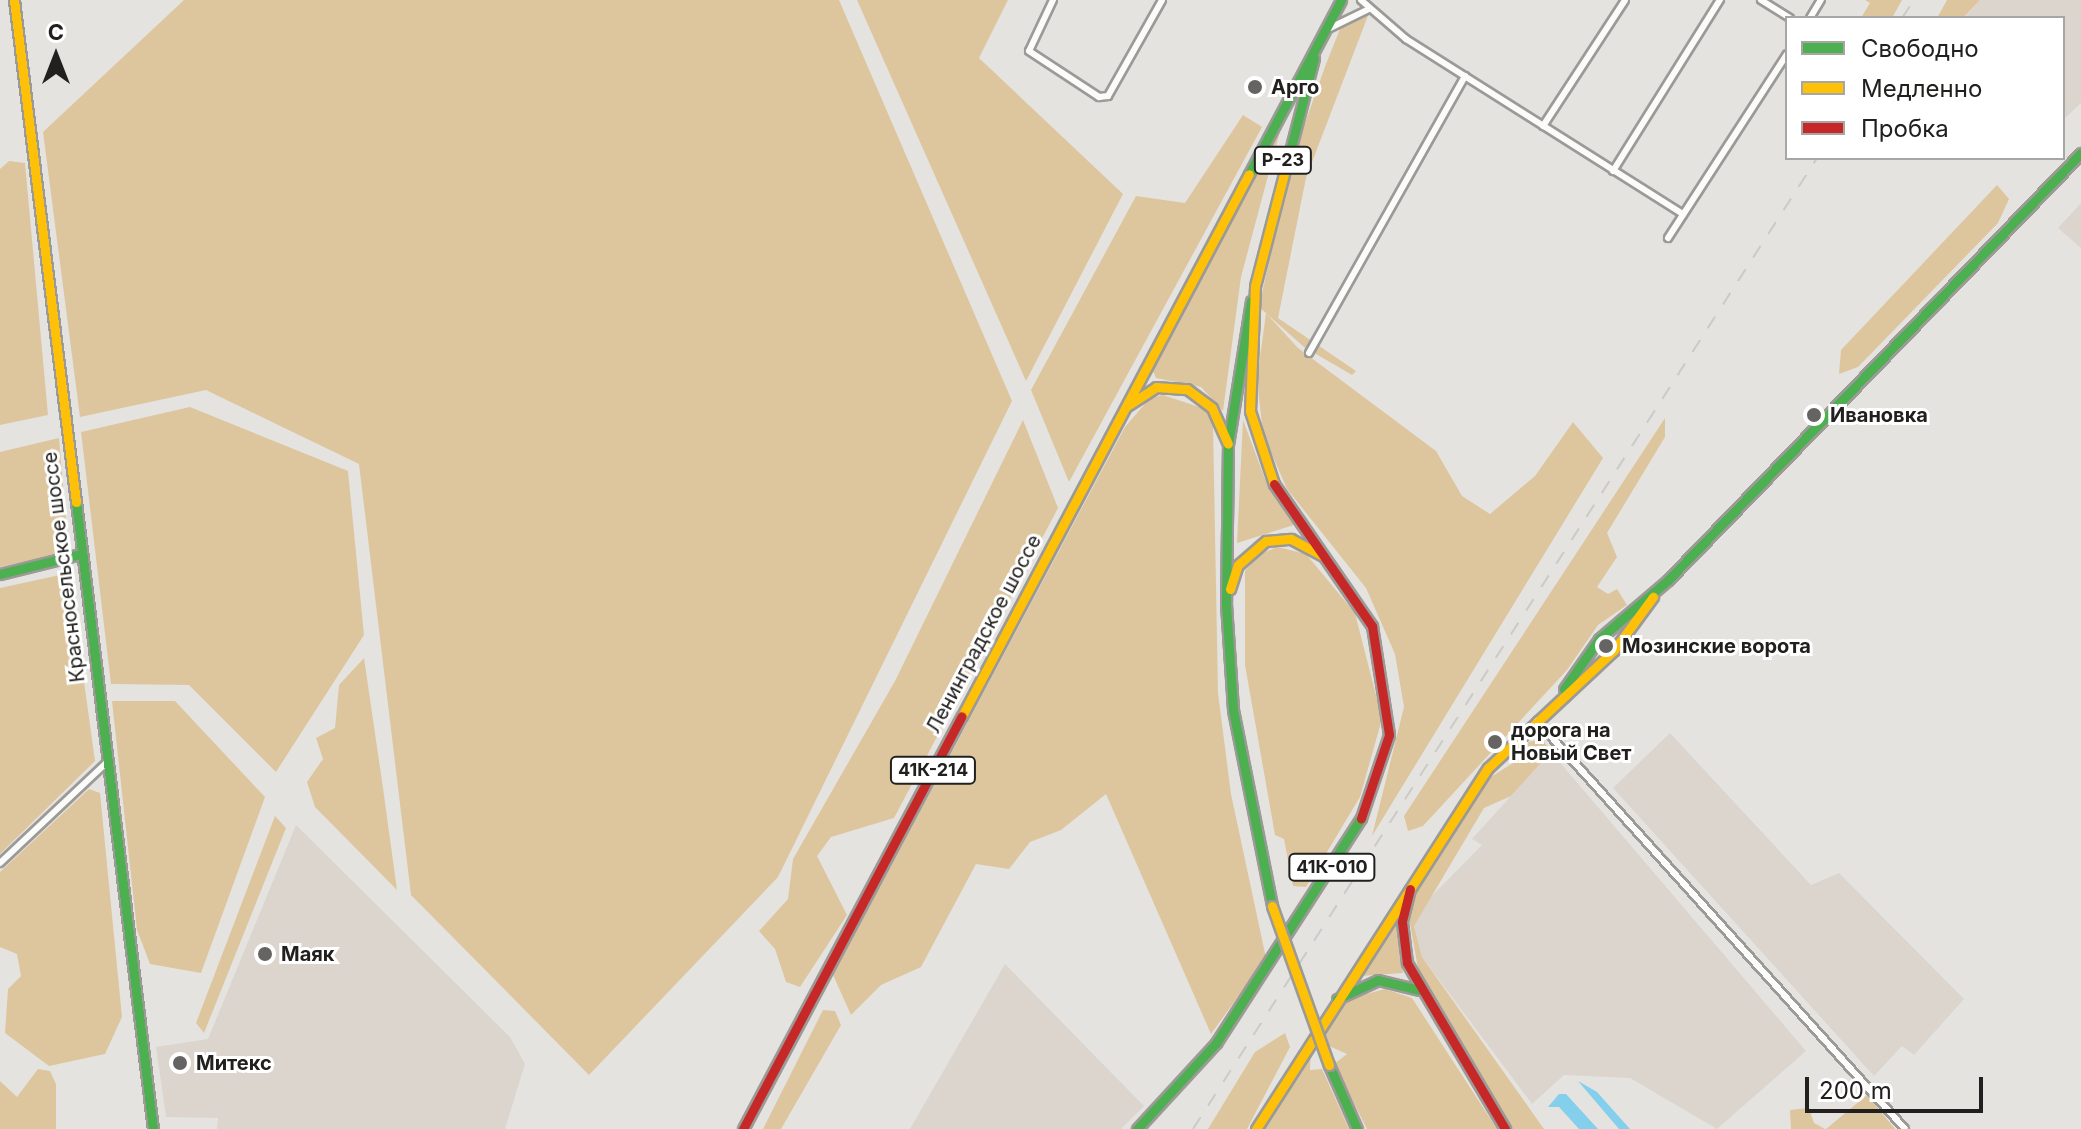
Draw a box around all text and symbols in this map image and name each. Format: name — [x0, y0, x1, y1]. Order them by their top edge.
north arrow — [16, 16, 96, 96]
legend — [1785, 16, 2065, 160]
text: С — [48, 19, 64, 45]
text: Свободно — [1861, 34, 1979, 63]
text: Медленно — [1861, 74, 1982, 103]
place label: Арго — [1271, 75, 1319, 99]
marker: Арго — [1246, 78, 1264, 96]
text: Пробка — [1861, 114, 1949, 143]
road number: Р-23 — [1253, 146, 1313, 174]
place label: Ивановка — [1830, 403, 1928, 427]
marker: Ивановка — [1805, 406, 1823, 424]
street label: Красносельское шоссе — [38, 450, 90, 684]
street label: Ленинградское шоссе — [921, 531, 1047, 737]
place label: Мозинские ворота — [1622, 634, 1811, 658]
marker: Мозинские ворота — [1597, 637, 1615, 655]
place label: дорога на Новый Свет — [1511, 718, 1632, 765]
marker: дорога на Новый Свет — [1486, 733, 1504, 751]
road number: 41К-214 — [889, 756, 977, 784]
road number: 41К-010 — [1288, 853, 1376, 881]
place label: Маяк — [281, 942, 334, 966]
marker: Маяк — [256, 945, 274, 963]
place label: Митекс — [196, 1051, 272, 1075]
marker: Митекс — [171, 1054, 189, 1072]
scale bar — [1809, 1061, 1987, 1111]
text: 200 m — [1819, 1076, 1892, 1105]

